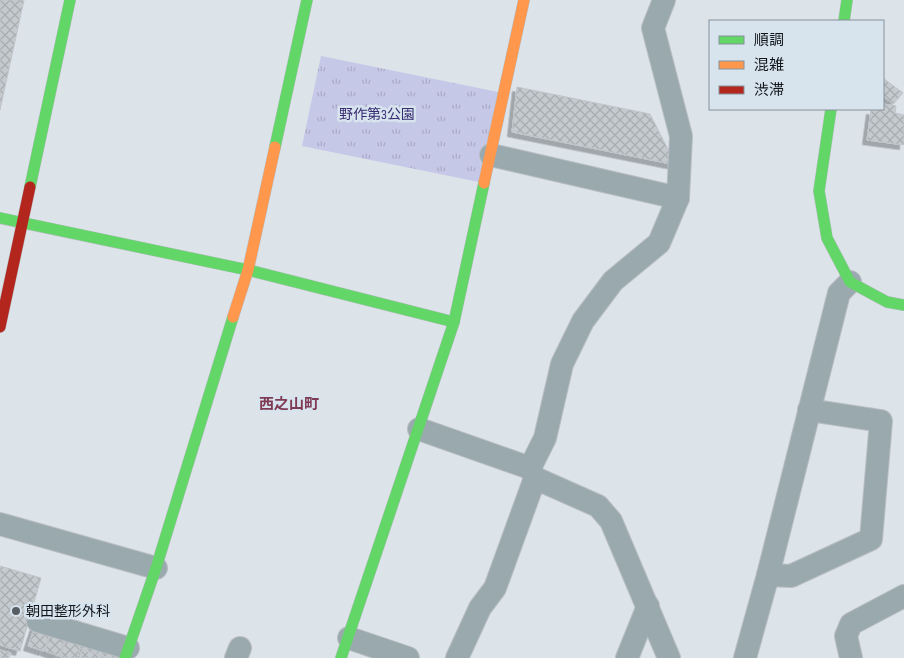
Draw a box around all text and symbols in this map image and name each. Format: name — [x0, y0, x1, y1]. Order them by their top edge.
legend — [709, 20, 884, 110]
text: 順調 — [754, 31, 784, 50]
text: 混雑 — [754, 56, 784, 75]
text: 渋滞 — [754, 81, 784, 100]
park label: 野作第3公園 — [339, 106, 415, 123]
district label: 西之山町 — [259, 395, 319, 414]
place label: 朝田整形外科 — [26, 603, 110, 620]
marker: 朝田整形外科 — [10, 605, 22, 617]

